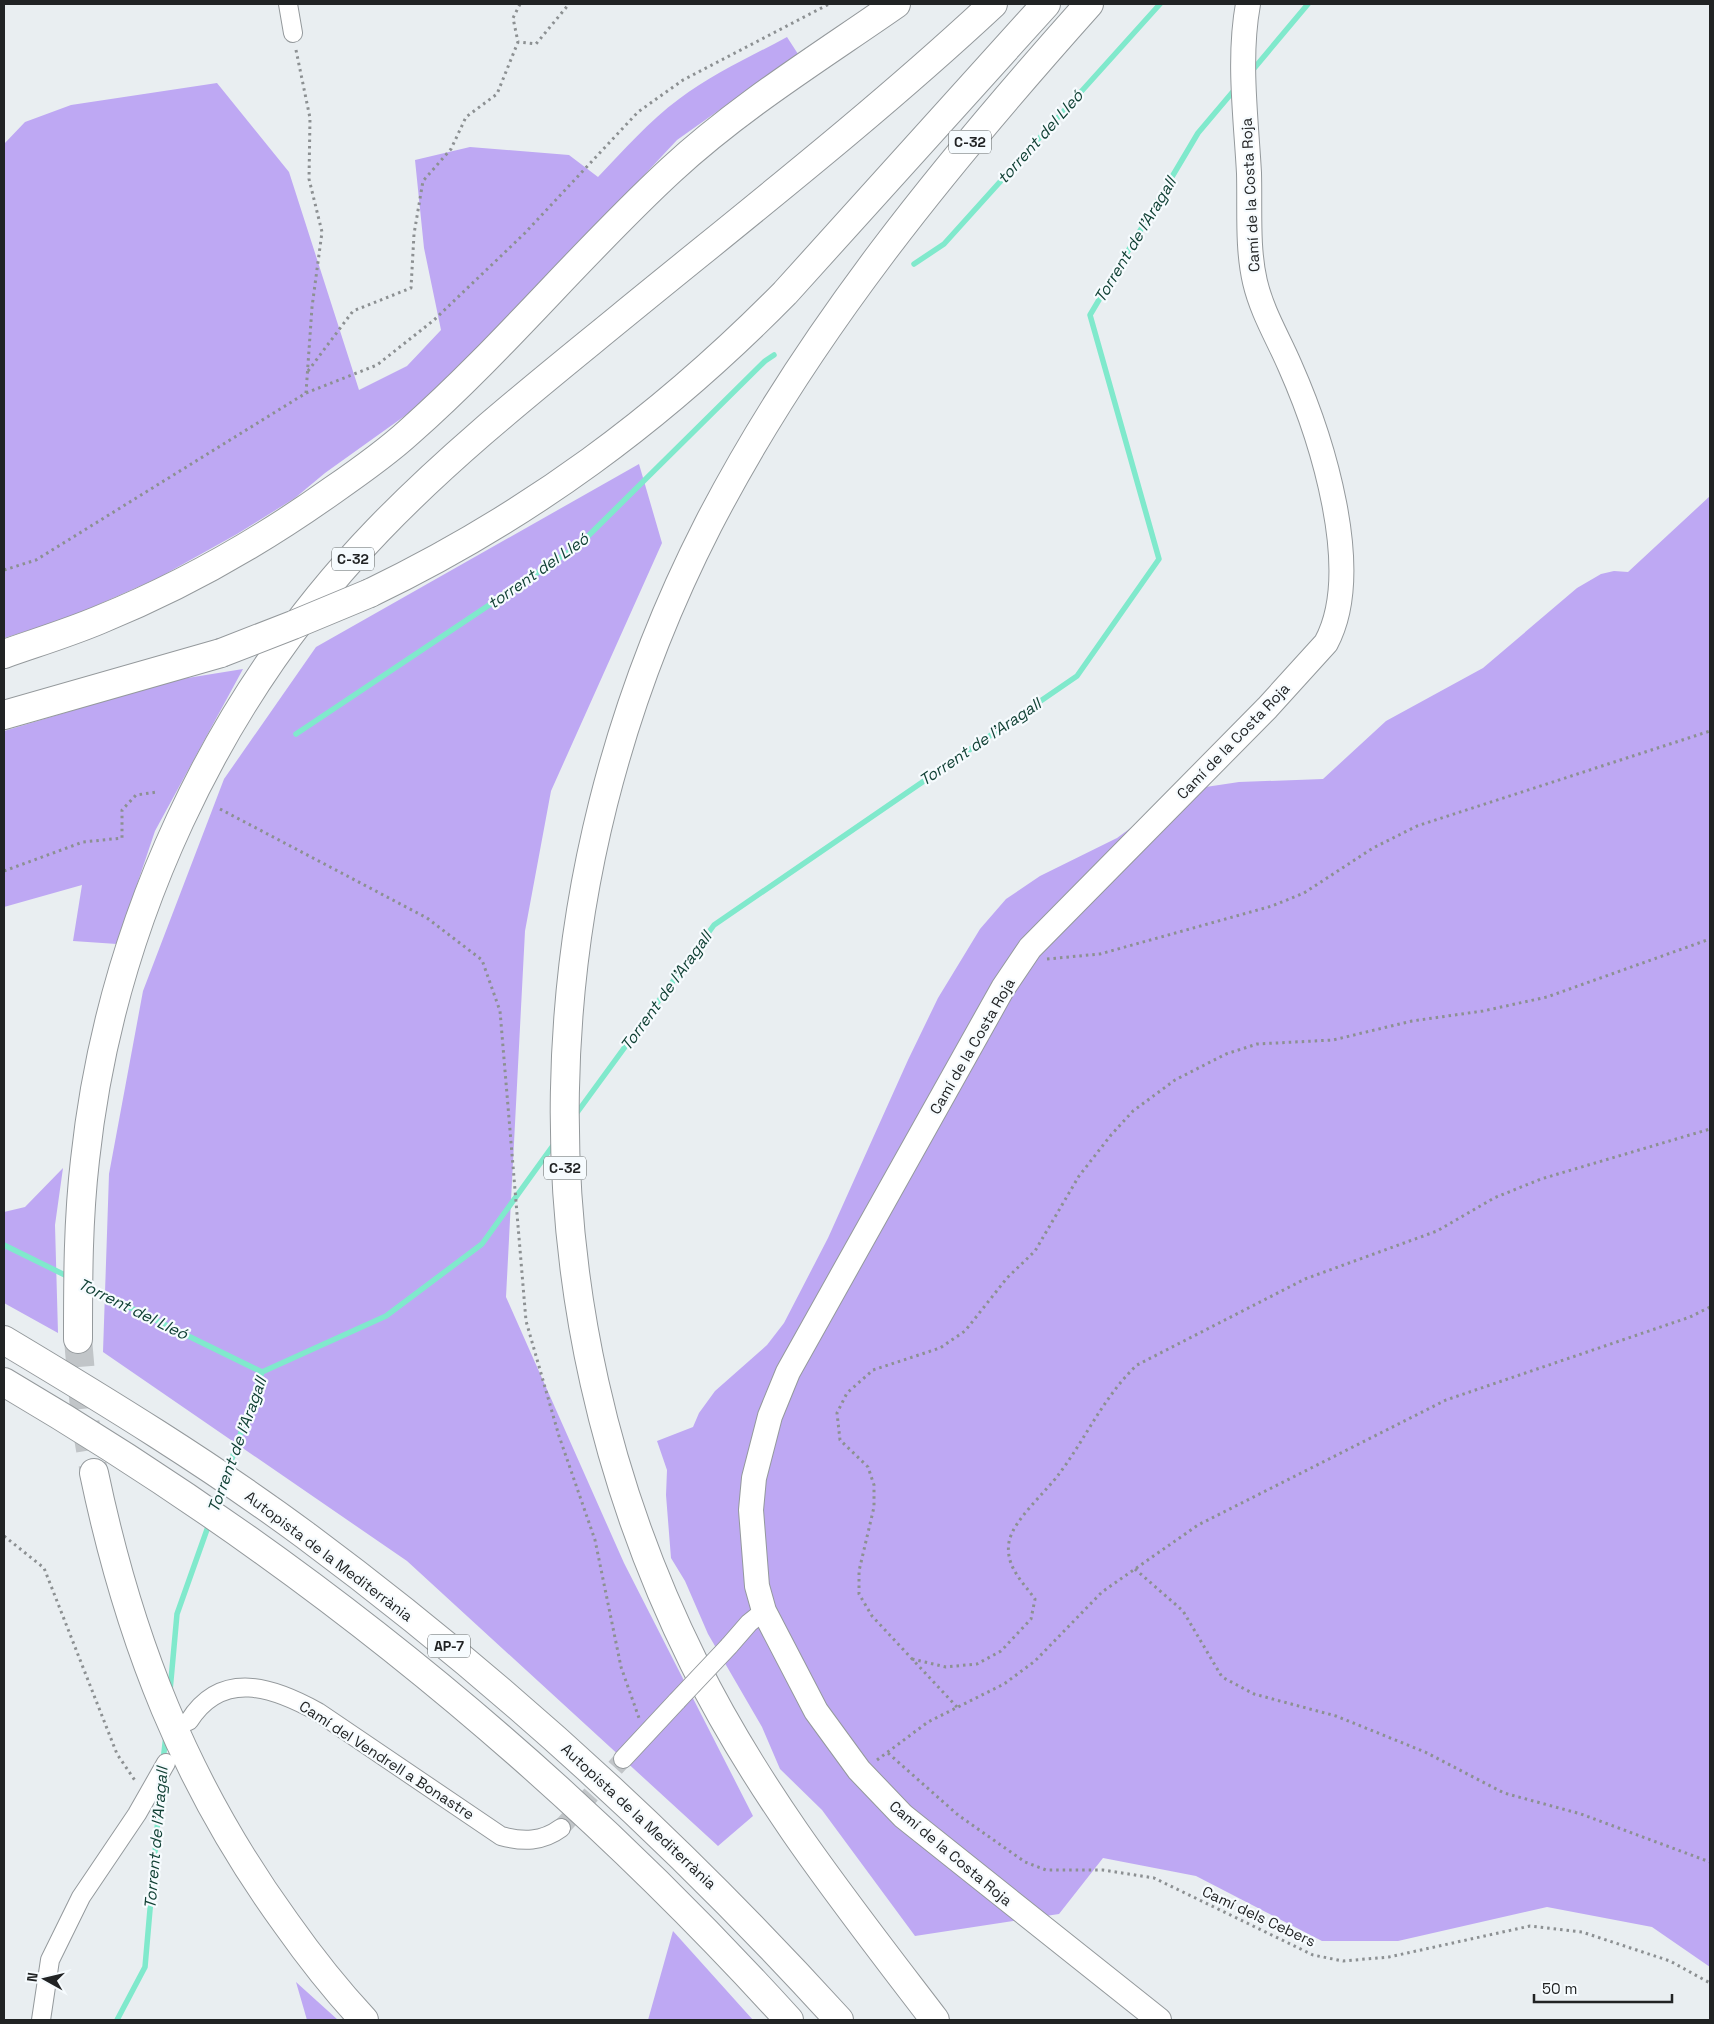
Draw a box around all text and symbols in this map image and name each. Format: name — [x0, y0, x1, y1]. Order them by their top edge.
water label: torrent del Lleó — [992, 85, 1088, 188]
street label: Camí de la Costa Roja — [1236, 117, 1264, 273]
road number: C-32 — [949, 130, 991, 154]
water label: Torrent de l'Aragall — [1089, 172, 1182, 307]
water label: torrent del Lleó — [483, 528, 594, 614]
road number: C-32 — [332, 548, 374, 570]
street label: Camí de la Costa Roja — [1173, 679, 1294, 803]
water label: Torrent de l'Aragall — [915, 692, 1047, 791]
water label: Torrent de l'Aragall — [616, 925, 718, 1055]
street label: Camí de la Costa Roja — [925, 974, 1019, 1118]
road number: C-32 — [544, 1156, 586, 1180]
water label: Torrent del Lleó — [75, 1273, 192, 1345]
water label: Torrent de l'Aragall — [203, 1372, 272, 1516]
street label: Autopista de la Mediterrània — [241, 1487, 417, 1626]
road number: AP-7 — [428, 1634, 470, 1658]
street label: Camí del Vendrell a Bonastre — [296, 1696, 478, 1824]
street label: Autopista de la Mediterrània — [557, 1739, 721, 1893]
water label: Torrent de l'Aragall — [139, 1764, 173, 1910]
street label: Camí de la Costa Roja — [886, 1796, 1016, 1910]
street label: Camí dels Cebers — [1199, 1881, 1319, 1951]
north arrow — [20, 1954, 70, 2004]
text: N — [23, 1971, 42, 1983]
scale bar — [1534, 1972, 1672, 2004]
text: 50 m — [1542, 1979, 1577, 1998]

